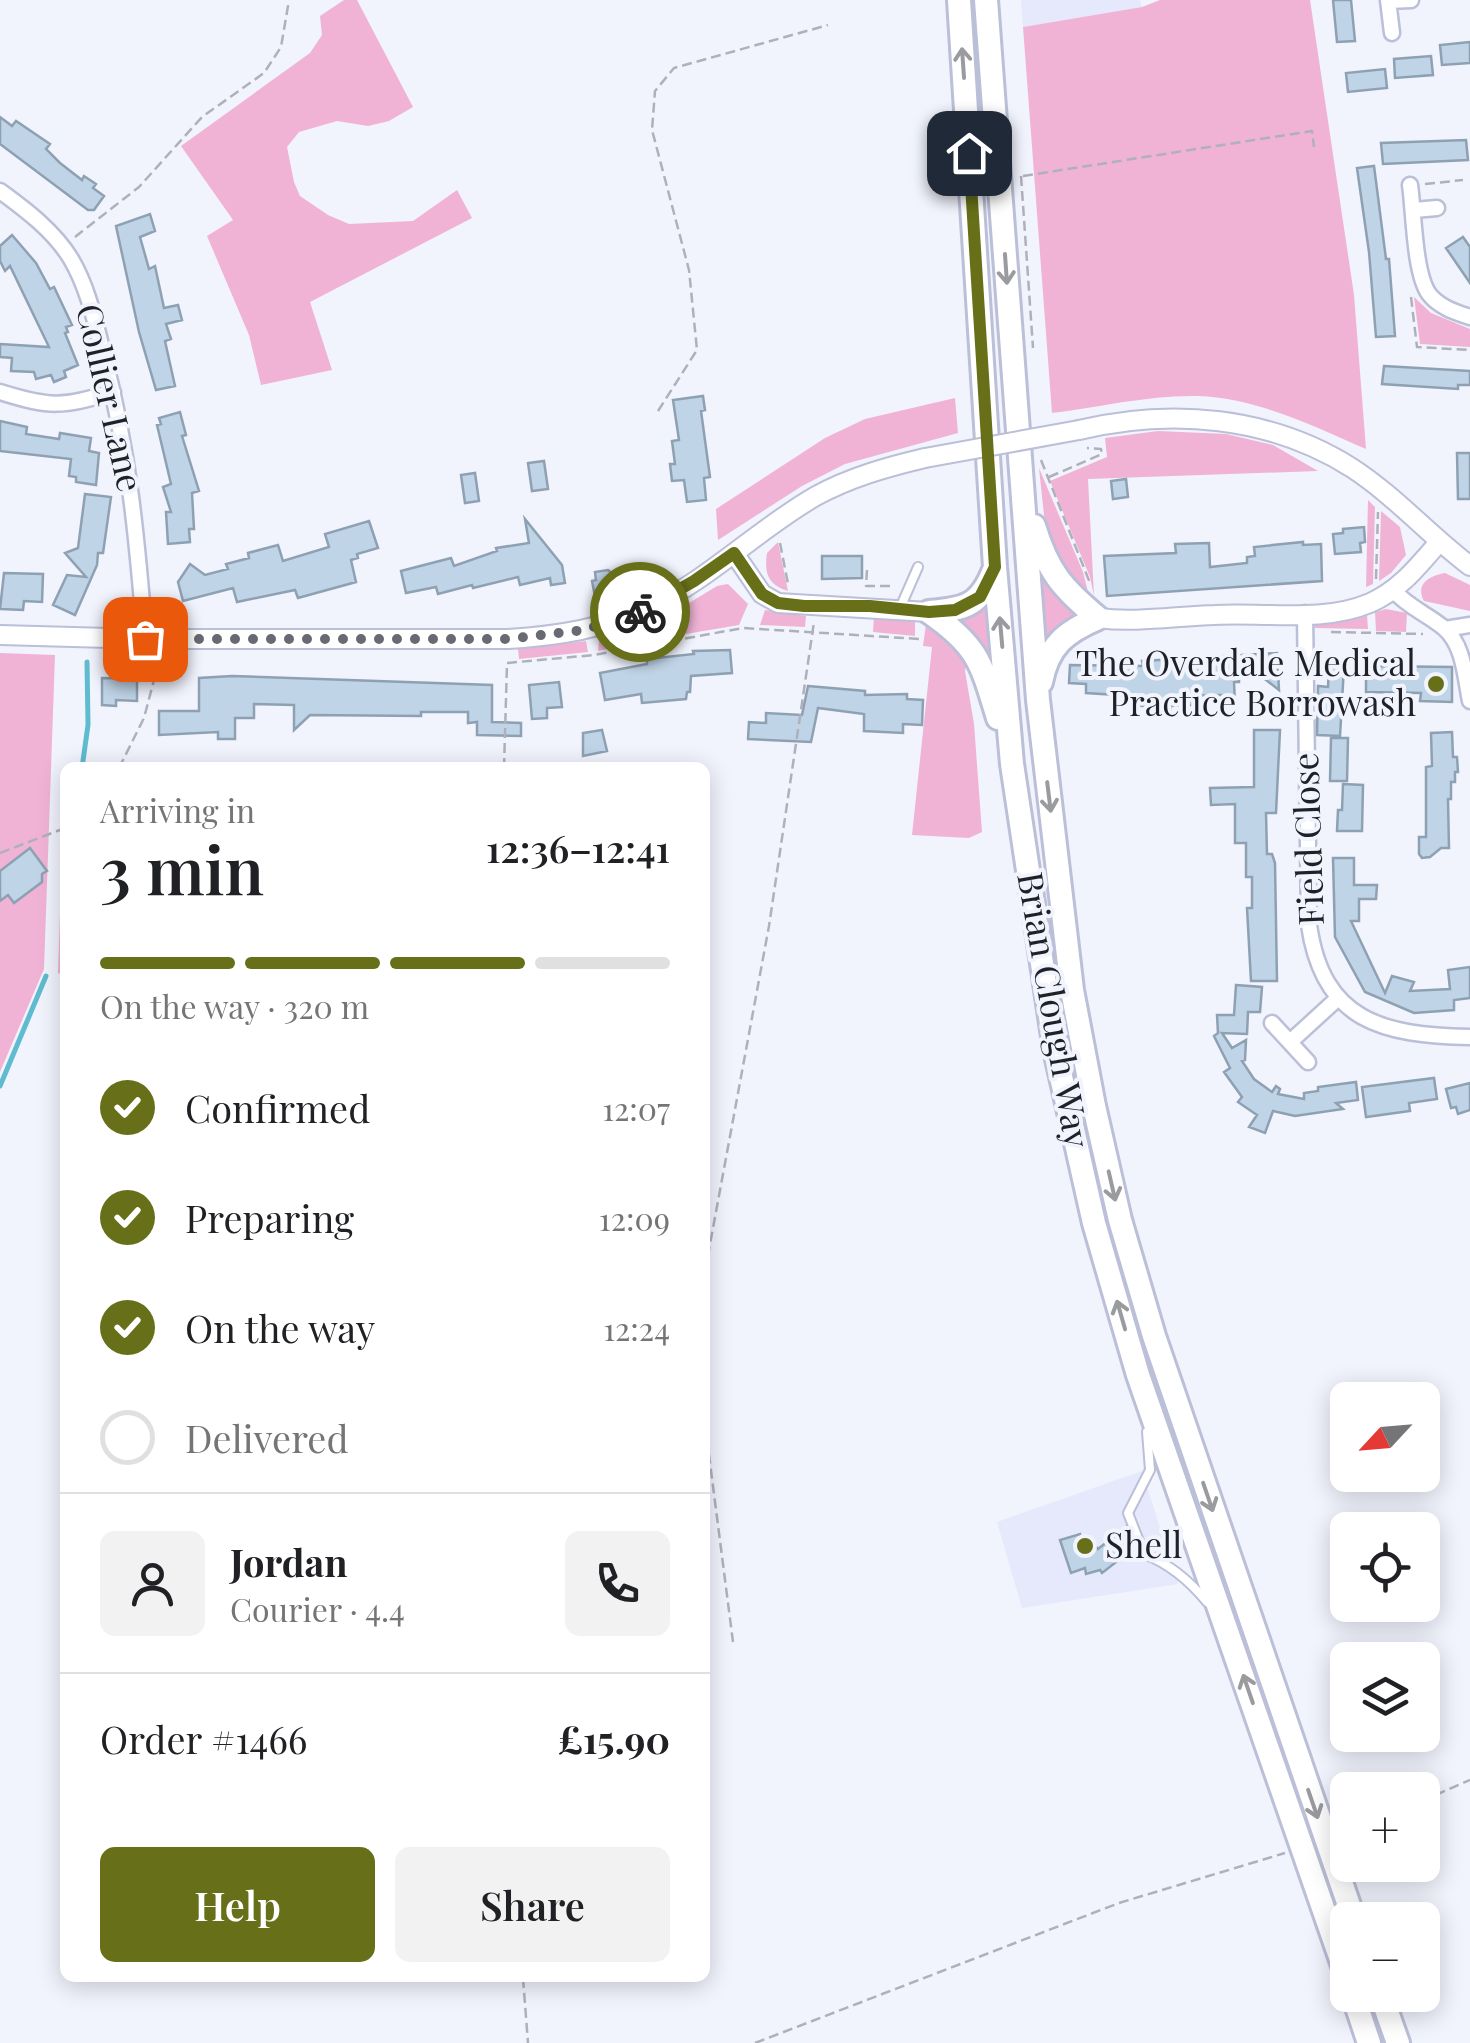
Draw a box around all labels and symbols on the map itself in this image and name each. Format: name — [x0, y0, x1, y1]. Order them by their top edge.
one-way arrow — [953, 48, 972, 80]
pin — [927, 111, 1012, 196]
one-way arrow — [997, 253, 1016, 285]
street label: Collier Lane — [67, 299, 156, 496]
courier — [590, 562, 690, 662]
pin — [103, 597, 188, 682]
one-way arrow — [991, 616, 1010, 648]
place label: The Overdale Medical Practice Borrowash — [1076, 638, 1416, 725]
marker: The Overdale Medical Practice Borrowash — [1425, 673, 1447, 695]
street label: Field Close — [1280, 752, 1333, 926]
one-way arrow — [1040, 780, 1059, 812]
street label: Brian Clough Way — [1008, 868, 1103, 1151]
one-way arrow — [1104, 1169, 1122, 1201]
one-way arrow — [1111, 1300, 1129, 1332]
north arrow — [1330, 1382, 1440, 1492]
one-way arrow — [1201, 1480, 1219, 1512]
place label: Shell — [1105, 1520, 1182, 1567]
marker: Shell — [1074, 1535, 1096, 1557]
one-way arrow — [1237, 1674, 1255, 1706]
one-way arrow — [1306, 1788, 1324, 1820]

